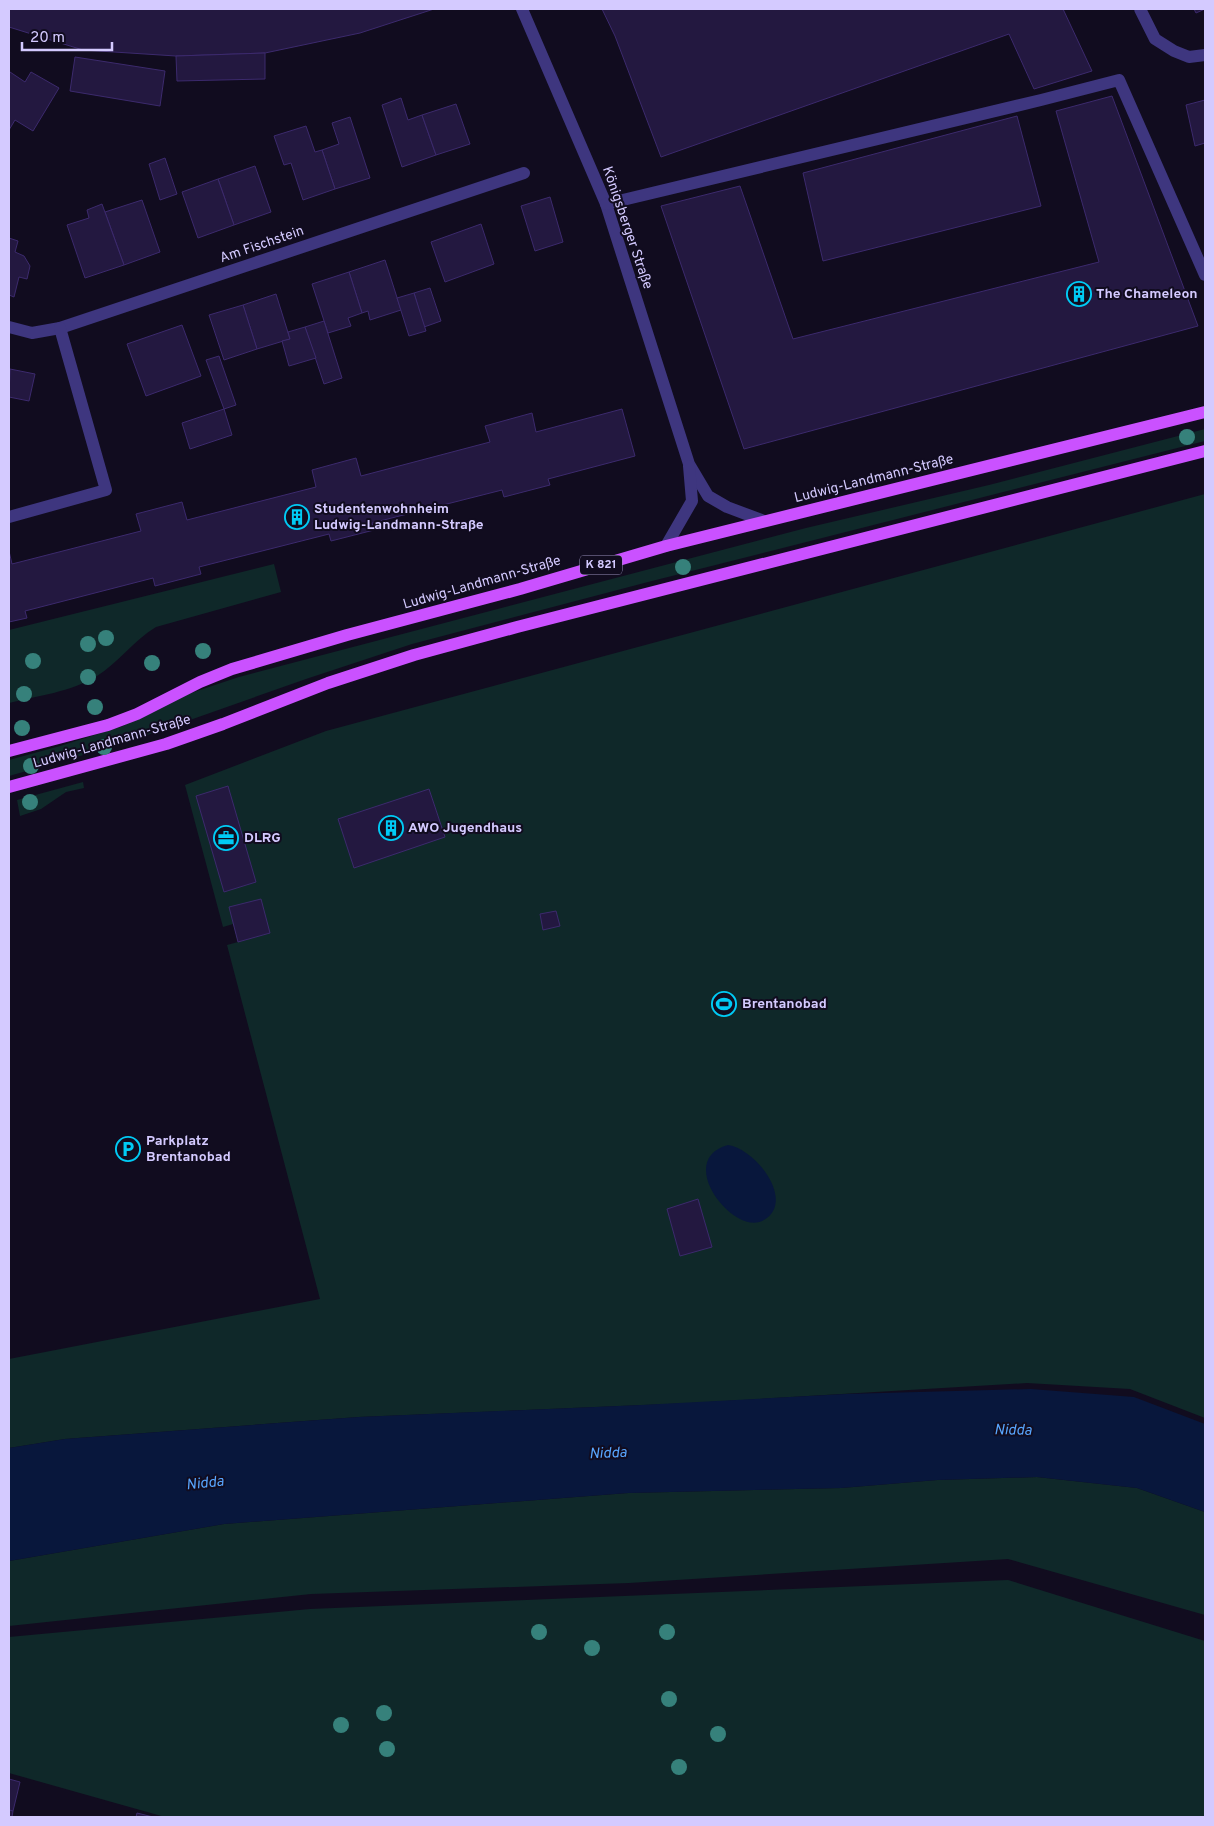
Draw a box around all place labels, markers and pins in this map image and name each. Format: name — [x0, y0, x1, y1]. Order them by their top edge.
building icon: The Chameleon — [1066, 281, 1092, 307]
place label: The Chameleon — [1096, 286, 1198, 303]
place label: Studentenwohnheim Ludwig-Landmann-Straße — [314, 501, 484, 534]
building icon: Studentenwohnheim Ludwig-Landmann-Straße — [284, 504, 310, 530]
building icon: AWO Jugendhaus — [378, 815, 404, 841]
place label: AWO Jugendhaus — [408, 820, 522, 837]
office icon: DLRG — [213, 825, 239, 851]
place label: DLRG — [244, 830, 281, 847]
sports icon: Brentanobad — [711, 991, 737, 1017]
place label: Brentanobad — [742, 996, 827, 1013]
place label: Parkplatz Brentanobad — [146, 1133, 231, 1166]
parking icon: Parkplatz Brentanobad — [115, 1136, 141, 1162]

